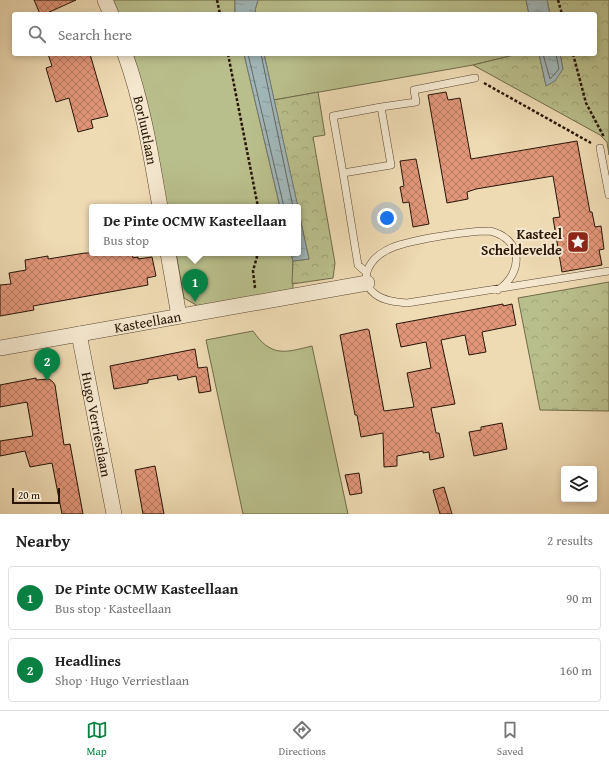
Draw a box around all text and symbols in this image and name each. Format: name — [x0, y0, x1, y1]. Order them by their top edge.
search box — [12, 12, 597, 56]
icon: search — [26, 23, 48, 45]
text: Search here — [58, 24, 132, 45]
street label: Borluutlaan — [128, 94, 162, 166]
popup — [89, 204, 301, 256]
your location — [377, 208, 397, 228]
text: De Pinte OCMW Kasteellaan — [103, 210, 287, 231]
place label: Kasteel Scheldevelde — [481, 224, 563, 260]
place icon: Kasteel Scheldevelde — [565, 229, 591, 255]
text: Bus stop — [103, 231, 149, 250]
pin: 1 — [182, 269, 208, 302]
street label: Kasteellaan — [113, 306, 183, 338]
pin: 2 — [34, 348, 60, 381]
street label: Hugo Verriestlaan — [77, 370, 117, 479]
map controls — [561, 466, 597, 502]
button: layers — [561, 466, 597, 502]
scale bar — [12, 486, 60, 505]
text: 20 m — [18, 487, 40, 503]
text: Nearby — [16, 528, 70, 553]
text: 2 results — [547, 531, 593, 550]
text: De Pinte OCMW Kasteellaan — [55, 578, 238, 599]
text: 1 — [27, 589, 33, 608]
text: 90 m — [566, 589, 592, 608]
text: Bus stop · Kasteellaan — [55, 599, 171, 618]
text: Headlines — [55, 650, 121, 671]
text: 2 — [27, 661, 33, 680]
text: 160 m — [560, 661, 592, 680]
text: Shop · Hugo Verriestlaan — [55, 671, 189, 690]
tab: Map — [86, 719, 108, 759]
tab: Directions — [279, 719, 326, 759]
tab: Saved — [497, 719, 523, 759]

